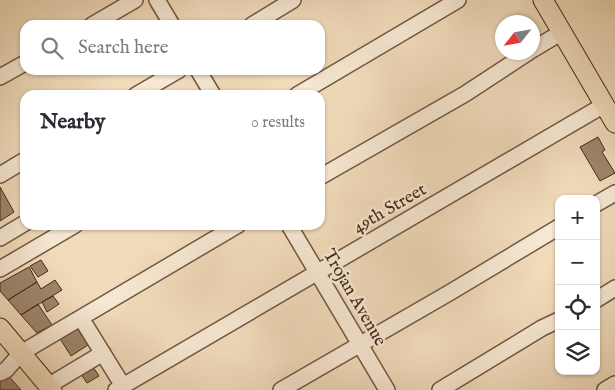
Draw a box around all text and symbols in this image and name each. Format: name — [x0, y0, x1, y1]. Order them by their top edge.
north arrow — [495, 15, 540, 60]
search box — [20, 20, 325, 75]
icon: search — [38, 34, 66, 62]
text: Search here — [78, 36, 169, 60]
text: Nearby — [40, 109, 105, 136]
text: 0 results — [251, 113, 305, 133]
street label: 49th Street — [349, 179, 431, 239]
map controls — [555, 195, 600, 375]
button: + — [555, 195, 600, 240]
button: − — [555, 240, 600, 285]
street label: Trojan Avenue — [317, 245, 391, 351]
button: locate — [555, 285, 600, 330]
button: layers — [555, 330, 600, 375]

